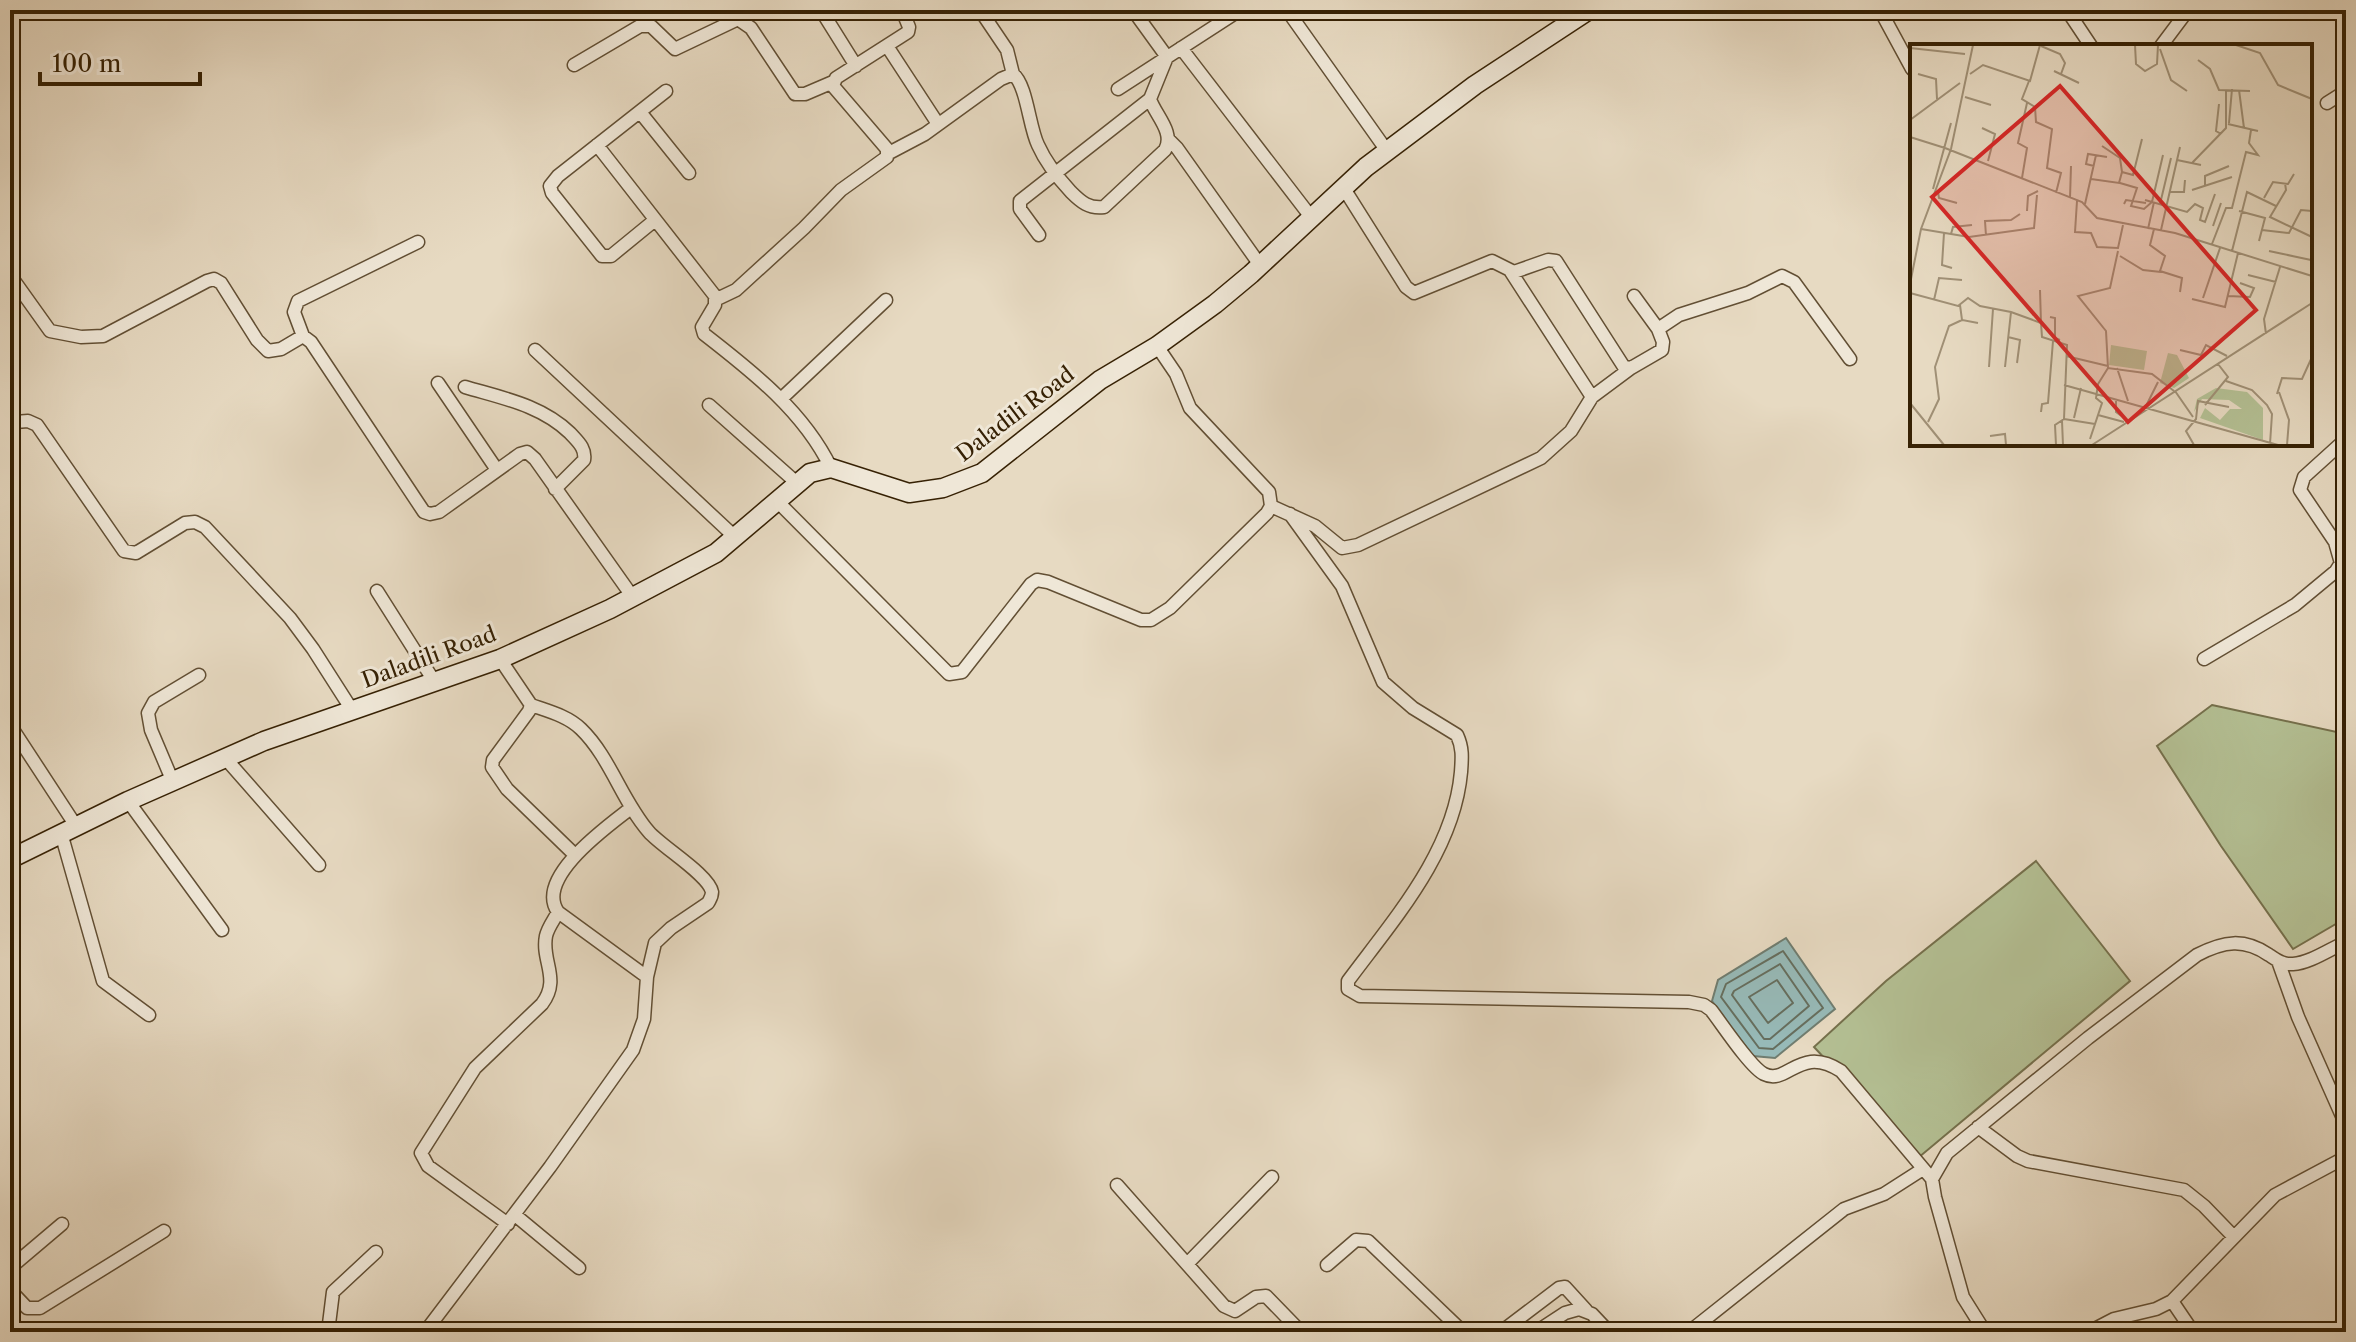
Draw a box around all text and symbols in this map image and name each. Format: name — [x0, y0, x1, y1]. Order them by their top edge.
scale bar — [40, 36, 200, 86]
inset map — [1910, 44, 2312, 446]
text: 100 m — [52, 49, 121, 78]
street label: Daladili Road — [951, 361, 1079, 467]
street label: Daladili Road — [358, 620, 500, 694]

